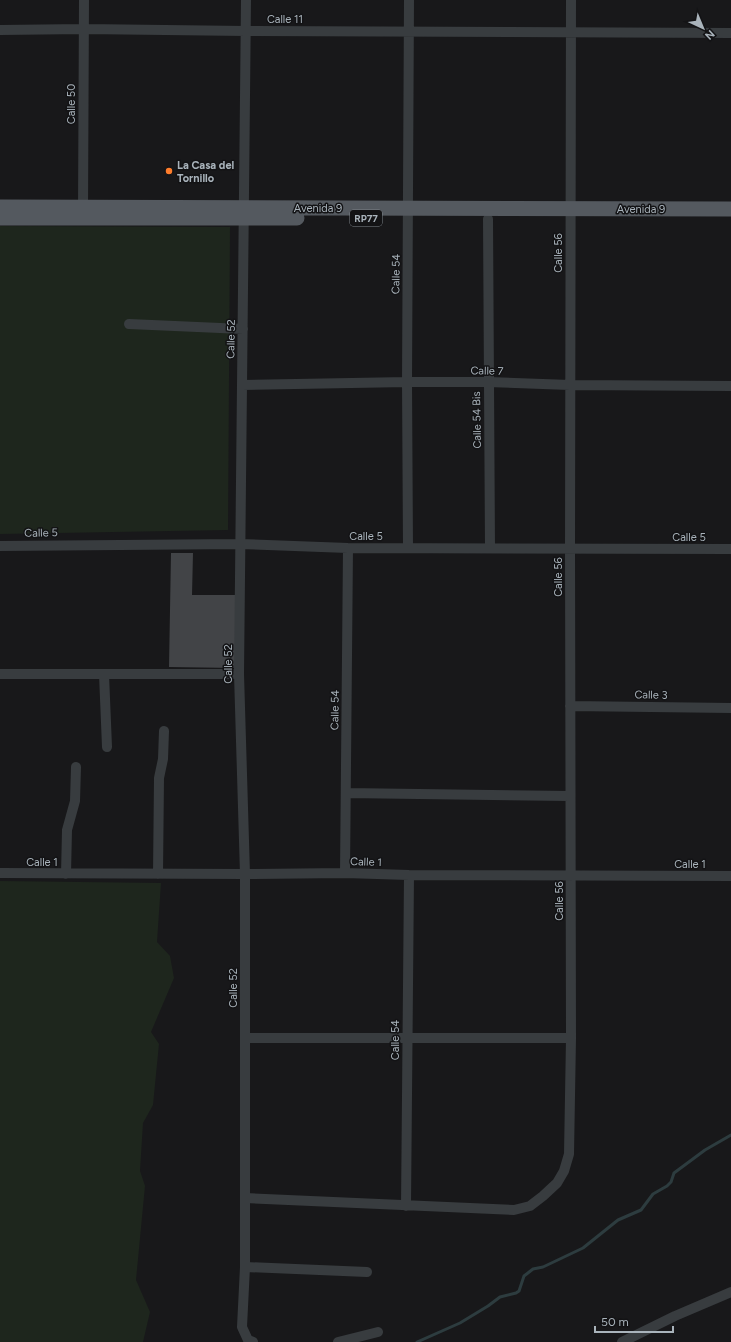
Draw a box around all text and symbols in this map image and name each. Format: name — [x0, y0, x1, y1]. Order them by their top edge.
north arrow — [683, 8, 723, 48]
street label: Calle 11 — [267, 13, 303, 26]
text: N — [702, 27, 717, 42]
street label: Calle 50 — [65, 84, 78, 124]
place label: La Casa del Tornillo — [177, 159, 234, 185]
marker: La Casa del Tornillo — [164, 166, 174, 176]
street label: Avenida 9 — [294, 202, 342, 215]
street label: Avenida 9 — [617, 203, 665, 216]
road number: RP77 — [350, 210, 382, 226]
street label: Calle 56 — [552, 233, 565, 273]
street label: Calle 54 — [389, 254, 403, 294]
street label: Calle 52 — [224, 319, 238, 359]
street label: Calle 7 — [470, 364, 504, 378]
street label: Calle 54 Bis — [470, 391, 484, 449]
street label: Calle 5 — [24, 526, 58, 540]
street label: Calle 5 — [349, 530, 383, 543]
street label: Calle 5 — [672, 531, 706, 544]
street label: Calle 56 — [552, 557, 565, 597]
street label: Calle 52 — [222, 644, 235, 684]
street label: Calle 3 — [634, 688, 668, 702]
street label: Calle 54 — [328, 690, 342, 730]
street label: Calle 1 — [350, 855, 382, 869]
street label: Calle 1 — [26, 856, 58, 869]
street label: Calle 1 — [674, 858, 706, 871]
street label: Calle 56 — [553, 881, 566, 921]
street label: Calle 52 — [227, 968, 240, 1008]
street label: Calle 54 — [389, 1020, 402, 1060]
scale bar — [595, 1308, 673, 1334]
text: 50 m — [601, 1315, 629, 1329]

